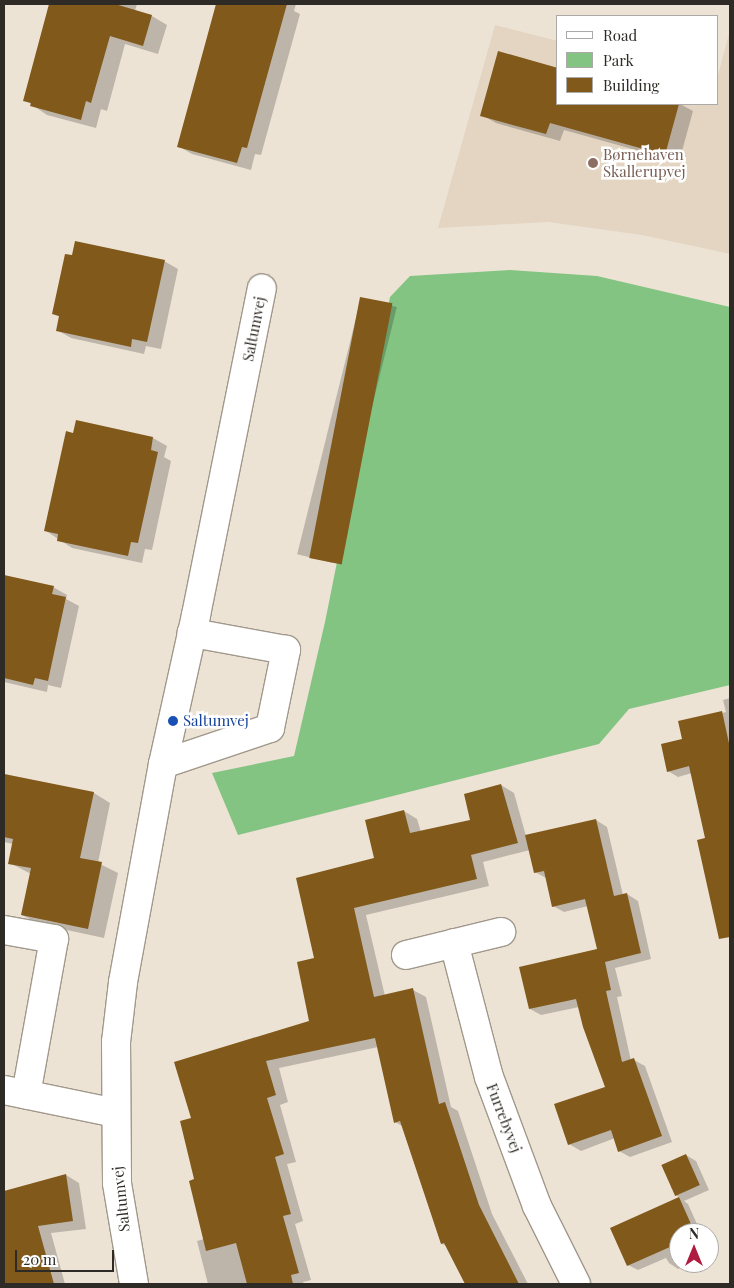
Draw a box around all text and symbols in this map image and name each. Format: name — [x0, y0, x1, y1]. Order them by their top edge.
legend — [556, 15, 719, 105]
text: Road — [603, 25, 637, 45]
text: Park — [603, 50, 634, 70]
text: Building — [603, 75, 659, 95]
place label: Børnehaven Skallerupvej — [603, 145, 685, 180]
marker: Børnehaven Skallerupvej — [587, 157, 599, 169]
street label: Saltumvej — [239, 295, 269, 363]
place label: Saltumvej — [183, 712, 249, 730]
marker: Saltumvej — [167, 715, 179, 727]
street label: Furrebyvej — [483, 1081, 525, 1155]
street label: Saltumvej — [109, 1165, 133, 1233]
north arrow — [669, 1223, 719, 1273]
text: N — [689, 1224, 699, 1243]
scale bar — [18, 1240, 116, 1272]
text: 20 m — [23, 1249, 56, 1269]

